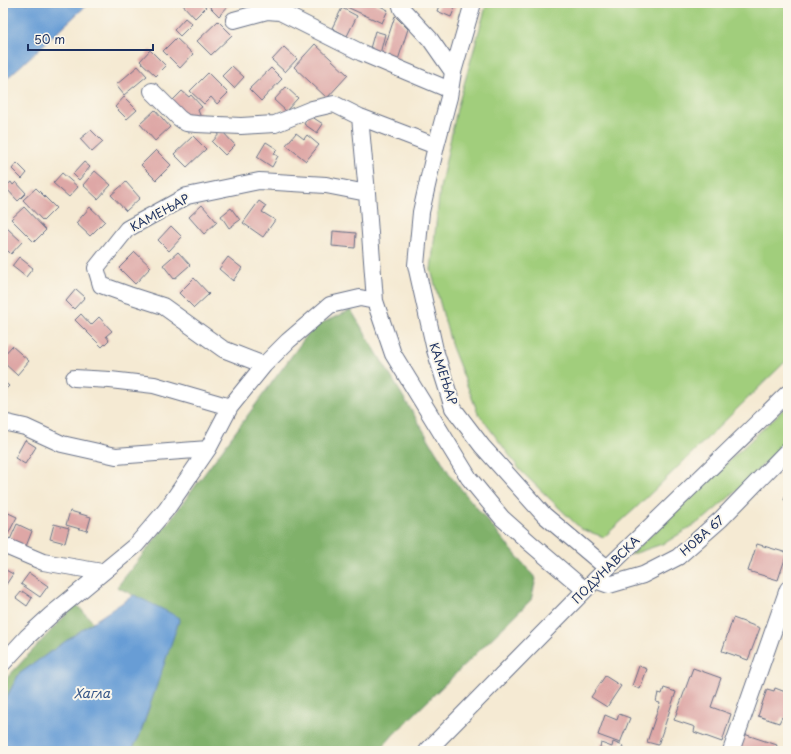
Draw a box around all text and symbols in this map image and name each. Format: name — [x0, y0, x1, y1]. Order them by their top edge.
scale bar — [28, 26, 153, 52]
text: 50 m — [34, 30, 65, 48]
street label: КАМЕЊАР — [127, 189, 192, 235]
street label: КАМЕЊАР — [425, 340, 463, 407]
street label: НОВА 67 — [675, 511, 728, 560]
street label: ПОДУНАВСКА — [567, 531, 643, 607]
water label: Хагла — [74, 683, 111, 702]

